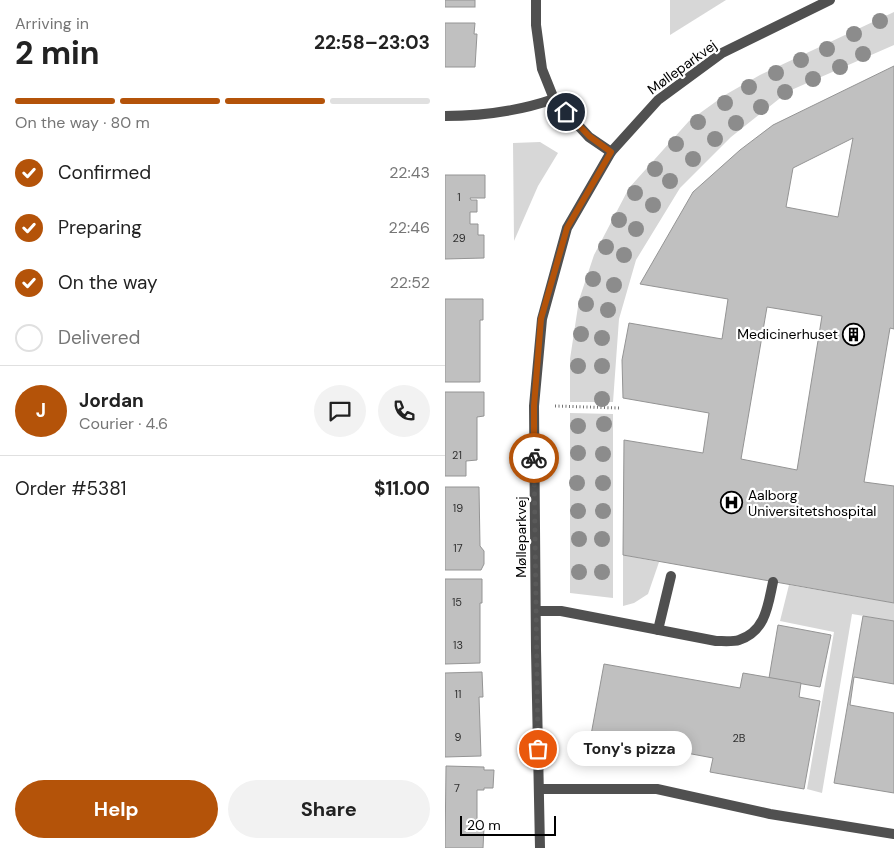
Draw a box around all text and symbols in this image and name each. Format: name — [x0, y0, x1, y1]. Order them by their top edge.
text: Arriving in — [15, 13, 89, 34]
text: 22:58–23:03 — [314, 30, 430, 55]
text: 2 min — [15, 32, 100, 74]
street label: Mølleparkvej — [644, 36, 720, 98]
pin — [545, 91, 587, 133]
icon: home — [552, 98, 580, 126]
text: On the way · 80 m — [15, 112, 150, 133]
icon: check — [15, 159, 43, 187]
text: Confirmed — [58, 160, 151, 185]
text: 22:43 — [389, 162, 430, 183]
house number: 1 — [457, 190, 461, 204]
icon: check — [15, 214, 43, 242]
text: Preparing — [58, 215, 142, 240]
text: 22:46 — [389, 217, 430, 238]
house number: 29 — [452, 231, 466, 245]
icon: check — [15, 269, 43, 297]
text: On the way — [58, 270, 158, 295]
text: 22:52 — [390, 272, 430, 293]
building icon: Medicinerhuset — [842, 322, 866, 346]
text: Delivered — [58, 325, 140, 350]
place label: Medicinerhuset — [737, 325, 838, 343]
button: chat — [314, 385, 366, 437]
button: phone — [378, 385, 430, 437]
text: Jordan — [79, 388, 144, 413]
text: J — [36, 398, 46, 423]
text: Courier · 4.6 — [79, 413, 168, 434]
courier — [509, 433, 559, 483]
icon: bike — [520, 444, 548, 472]
house number: 21 — [452, 448, 462, 462]
text: Order #5381 — [15, 476, 126, 501]
text: $11.00 — [374, 476, 430, 501]
place label: Aalborg Universitetshospital — [748, 486, 876, 520]
hospital icon: Aalborg Universitetshospital — [720, 491, 744, 515]
street label: Mølleparkvej — [512, 496, 530, 578]
house number: 19 — [453, 501, 463, 515]
house number: 17 — [453, 541, 463, 555]
house number: 15 — [452, 595, 462, 609]
house number: 13 — [453, 638, 463, 652]
house number: 11 — [455, 687, 461, 701]
pin — [517, 728, 559, 770]
house number: 9 — [455, 730, 462, 744]
house number: 2B — [733, 731, 746, 745]
callout: Tony's pizza — [568, 732, 693, 766]
icon: bag — [524, 735, 552, 763]
text: Tony's pizza — [583, 738, 676, 759]
button: Help — [15, 780, 218, 838]
button: Share — [228, 780, 430, 838]
house number: 7 — [454, 781, 460, 795]
scale bar — [460, 813, 556, 836]
text: 20 m — [467, 816, 501, 834]

